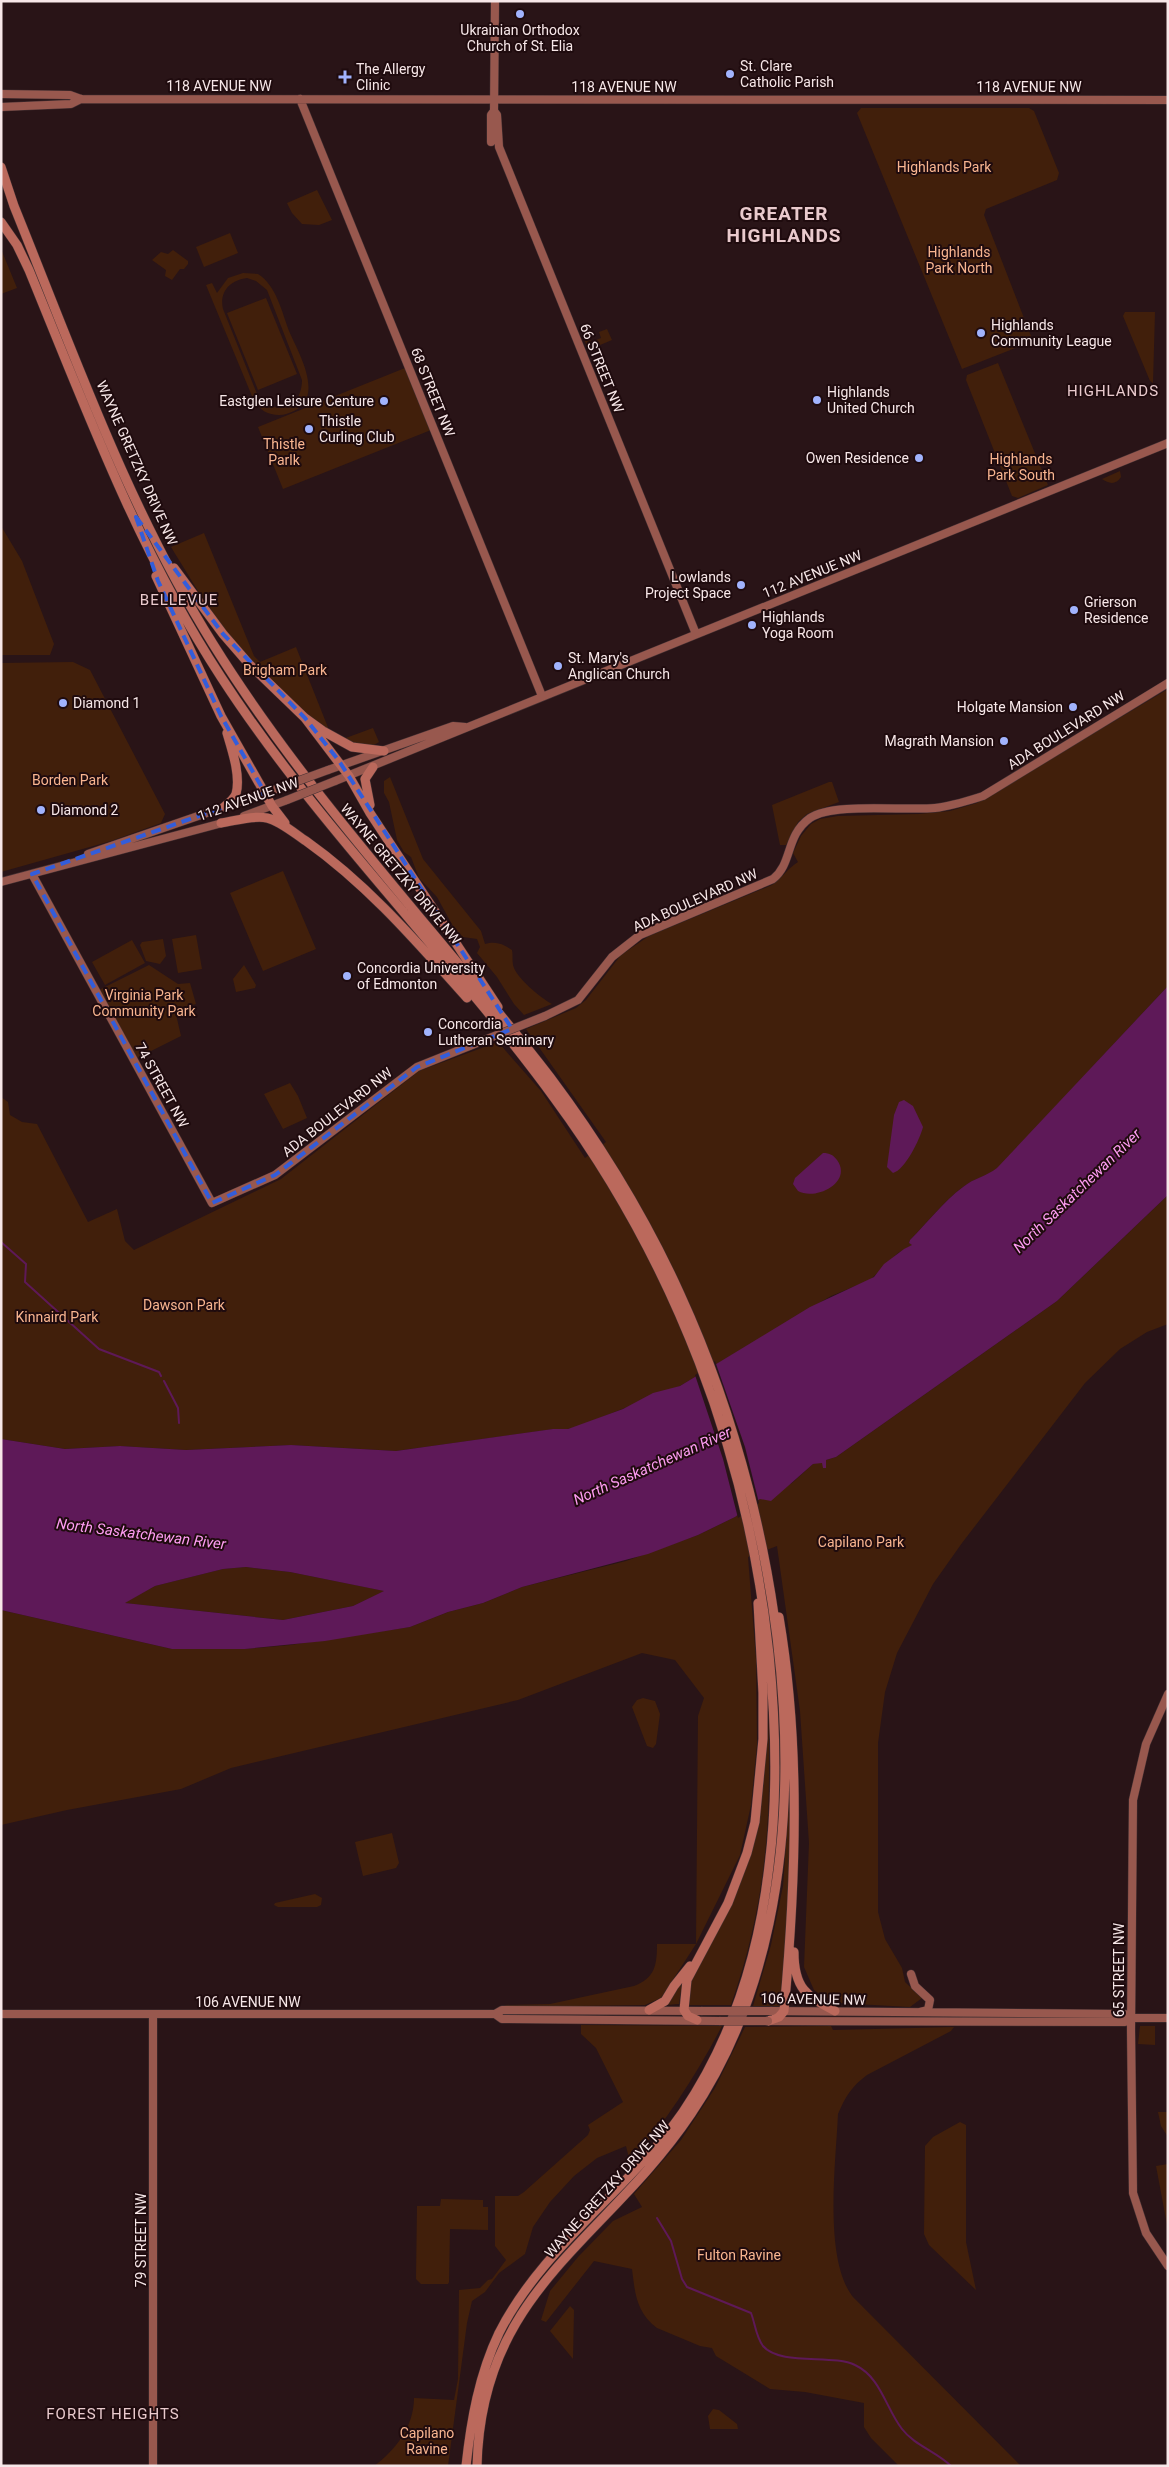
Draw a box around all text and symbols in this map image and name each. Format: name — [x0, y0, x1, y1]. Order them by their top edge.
marker: Ukrainian Orthodox Church of St. Elia — [514, 8, 526, 20]
place label: Ukrainian Orthodox Church of St. Elia — [460, 22, 580, 54]
place label: St. Clare Catholic Parish — [740, 58, 834, 90]
place label: The Allergy Clinic — [356, 61, 426, 93]
marker: St. Clare Catholic Parish — [724, 68, 736, 80]
marker: The Allergy Clinic — [338, 70, 352, 84]
street label: 118 AVENUE NW — [166, 78, 272, 94]
street label: 118 AVENUE NW — [571, 79, 677, 95]
street label: 118 AVENUE NW — [976, 79, 1082, 95]
park label: Highlands Park — [897, 159, 992, 175]
district label: GREATER HIGHLANDS — [726, 202, 842, 247]
park label: Highlands Park North — [925, 244, 993, 276]
place label: Highlands Community League — [991, 317, 1112, 349]
street label: 66 STREET NW — [577, 321, 627, 415]
marker: Highlands Community League — [975, 327, 987, 339]
street label: 68 STREET NW — [408, 345, 458, 439]
street label: WAYNE GRETZKY DRIVE NW — [93, 378, 181, 548]
district label: HIGHLANDS — [1067, 382, 1159, 400]
place label: Highlands United Church — [827, 384, 915, 416]
place label: Eastglen Leisure Centure — [219, 393, 374, 409]
marker: Highlands United Church — [811, 394, 823, 406]
marker: Eastglen Leisure Centure — [378, 395, 390, 407]
place label: Thistle Curling Club — [319, 413, 395, 445]
marker: Thistle Curling Club — [303, 423, 315, 435]
park label: Thistle Parlk — [263, 436, 305, 468]
place label: Owen Residence — [806, 450, 909, 466]
park label: Highlands Park South — [987, 451, 1055, 483]
marker: Owen Residence — [913, 452, 925, 464]
street label: 112 AVENUE NW — [760, 547, 864, 601]
place label: Lowlands Project Space — [645, 569, 731, 601]
marker: Lowlands Project Space — [735, 579, 747, 591]
district label: BELLEVUE — [140, 591, 218, 609]
place label: Grierson Residence — [1084, 594, 1148, 626]
marker: Grierson Residence — [1068, 604, 1080, 616]
place label: Highlands Yoga Room — [762, 609, 834, 641]
marker: Highlands Yoga Room — [746, 619, 758, 631]
place label: St. Mary's Anglican Church — [568, 650, 670, 682]
marker: St. Mary's Anglican Church — [552, 660, 564, 672]
park label: Brigham Park — [243, 662, 328, 678]
street label: ADA BOULEVARD NW — [1005, 687, 1128, 773]
place label: Diamond 1 — [73, 695, 140, 711]
marker: Diamond 1 — [57, 697, 69, 709]
place label: Holgate Mansion — [957, 699, 1063, 715]
marker: Holgate Mansion — [1067, 701, 1079, 713]
place label: Magrath Mansion — [885, 733, 994, 749]
marker: Magrath Mansion — [998, 735, 1010, 747]
park label: Borden Park — [32, 772, 109, 788]
street label: 112 AVENUE NW — [196, 774, 301, 824]
street label: WAYNE GRETZKY DRIVE NW — [338, 800, 465, 948]
place label: Diamond 2 — [51, 802, 119, 818]
marker: Diamond 2 — [35, 804, 47, 816]
street label: ADA BOULEVARD NW — [630, 865, 760, 935]
place label: Concordia University of Edmonton — [357, 960, 485, 992]
marker: Concordia University of Edmonton — [341, 970, 353, 982]
park label: Virginia Park Community Park — [92, 987, 197, 1019]
place label: Concordia Lutheran Seminary — [438, 1016, 555, 1048]
marker: Concordia Lutheran Seminary — [422, 1026, 434, 1038]
street label: 74 STREET NW — [132, 1040, 192, 1131]
street label: ADA BOULEVARD NW — [279, 1064, 396, 1160]
water label: North Saskatchewan River — [1009, 1125, 1145, 1257]
park label: Dawson Park — [143, 1297, 226, 1313]
park label: Kinnaird Park — [16, 1309, 99, 1325]
water label: North Saskatchewan River — [570, 1423, 735, 1509]
water label: North Saskatchewan River — [55, 1515, 228, 1553]
park label: Capilano Park — [818, 1534, 905, 1550]
street label: 65 STREET NW — [1111, 1922, 1127, 2017]
street label: 106 AVENUE NW — [760, 1990, 866, 2008]
street label: 106 AVENUE NW — [195, 1994, 301, 2010]
street label: WAYNE GRETZKY DRIVE NW — [541, 2117, 673, 2261]
street label: 79 STREET NW — [133, 2192, 149, 2287]
park label: Fulton Ravine — [697, 2247, 781, 2263]
district label: FOREST HEIGHTS — [46, 2405, 180, 2423]
park label: Capilano Ravine — [400, 2425, 454, 2457]

